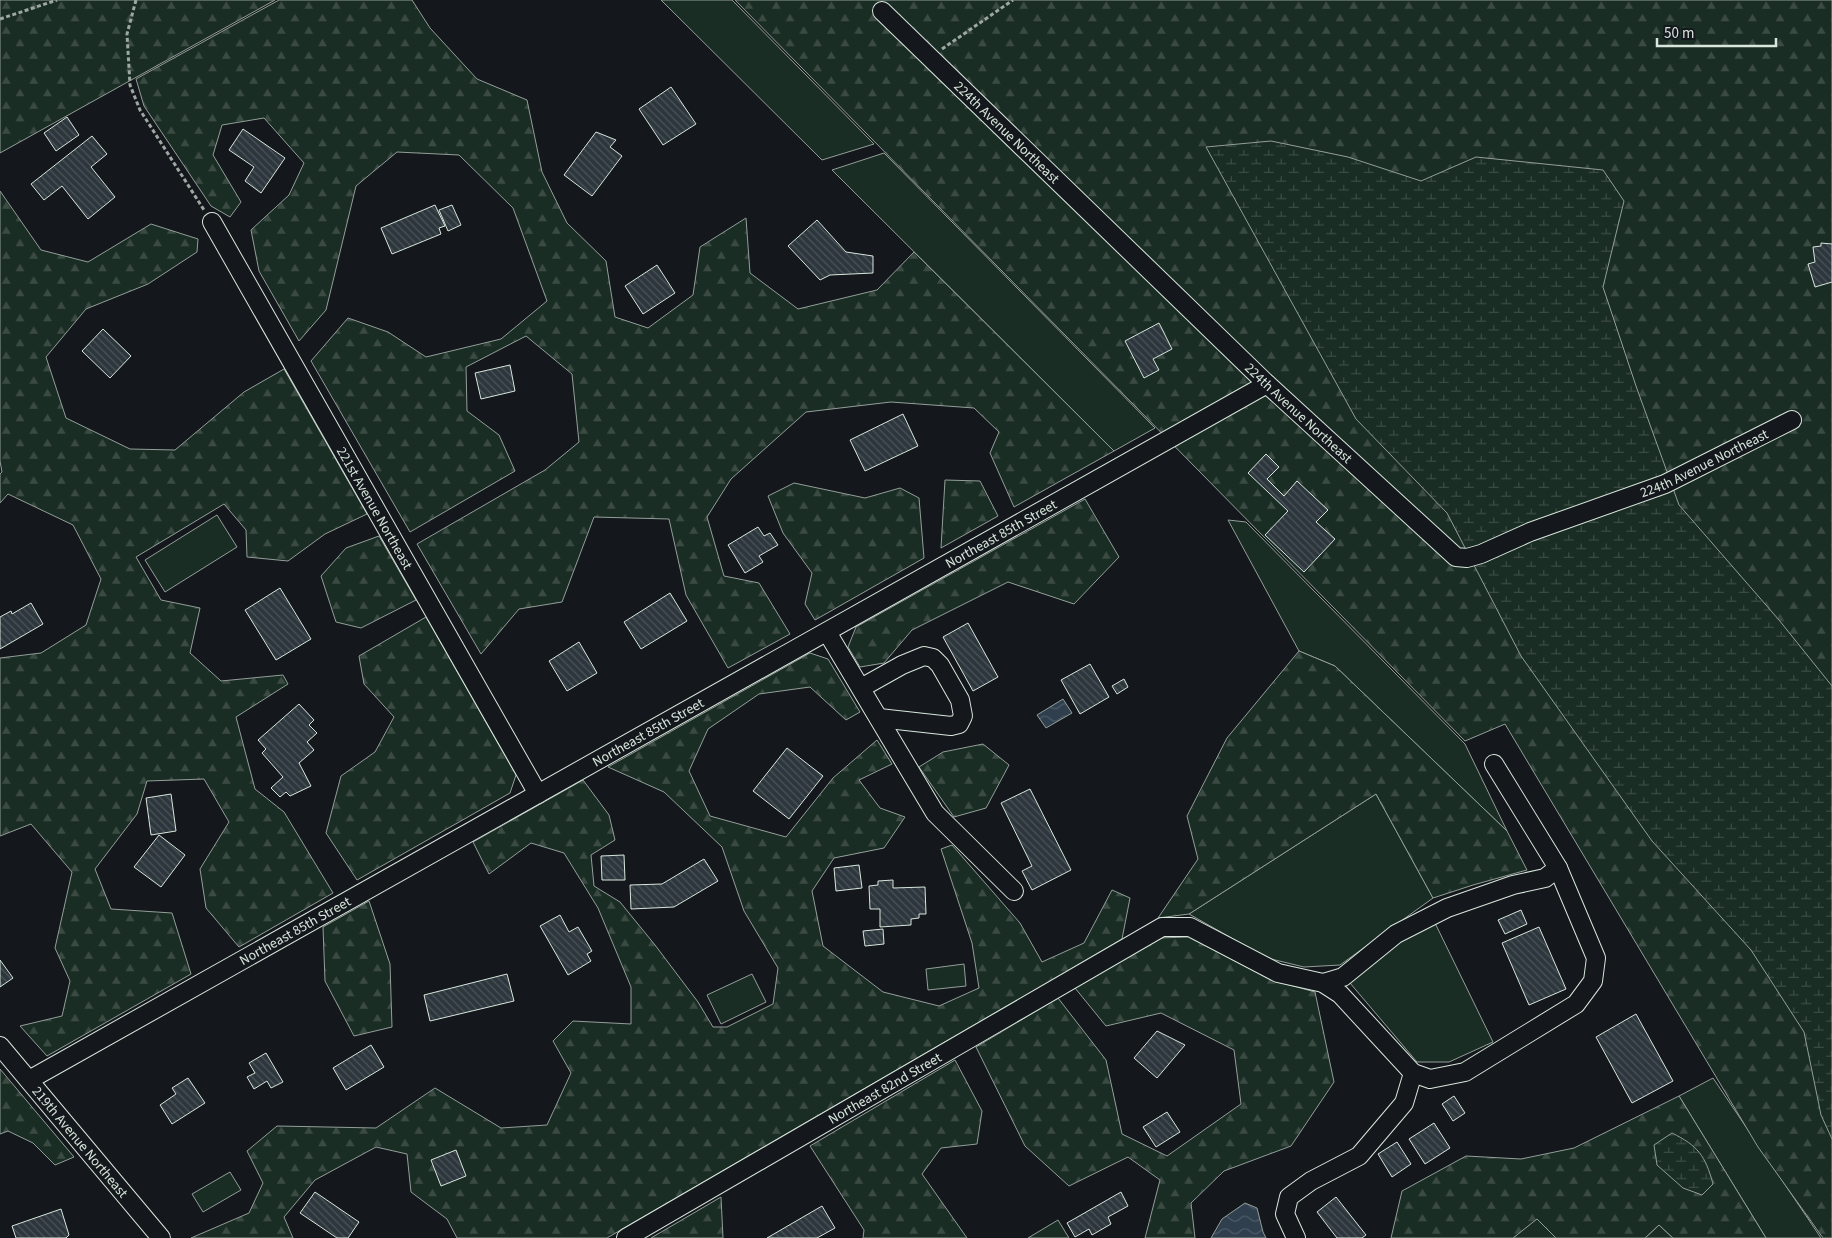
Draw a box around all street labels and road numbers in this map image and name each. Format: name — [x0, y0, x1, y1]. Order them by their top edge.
street label: 224th Avenue Northeast — [949, 77, 1064, 189]
street label: 224th Avenue Northeast — [1240, 359, 1357, 469]
street label: 224th Avenue Northeast — [1638, 424, 1772, 503]
street label: 221st Avenue Northeast — [331, 443, 417, 574]
street label: Northeast 85th Street — [942, 495, 1061, 574]
street label: Northeast 85th Street — [589, 693, 708, 772]
street label: Northeast 85th Street — [236, 892, 355, 971]
street label: Northeast 82nd Street — [825, 1048, 946, 1130]
street label: 219th Avenue Northeast — [27, 1082, 132, 1203]

